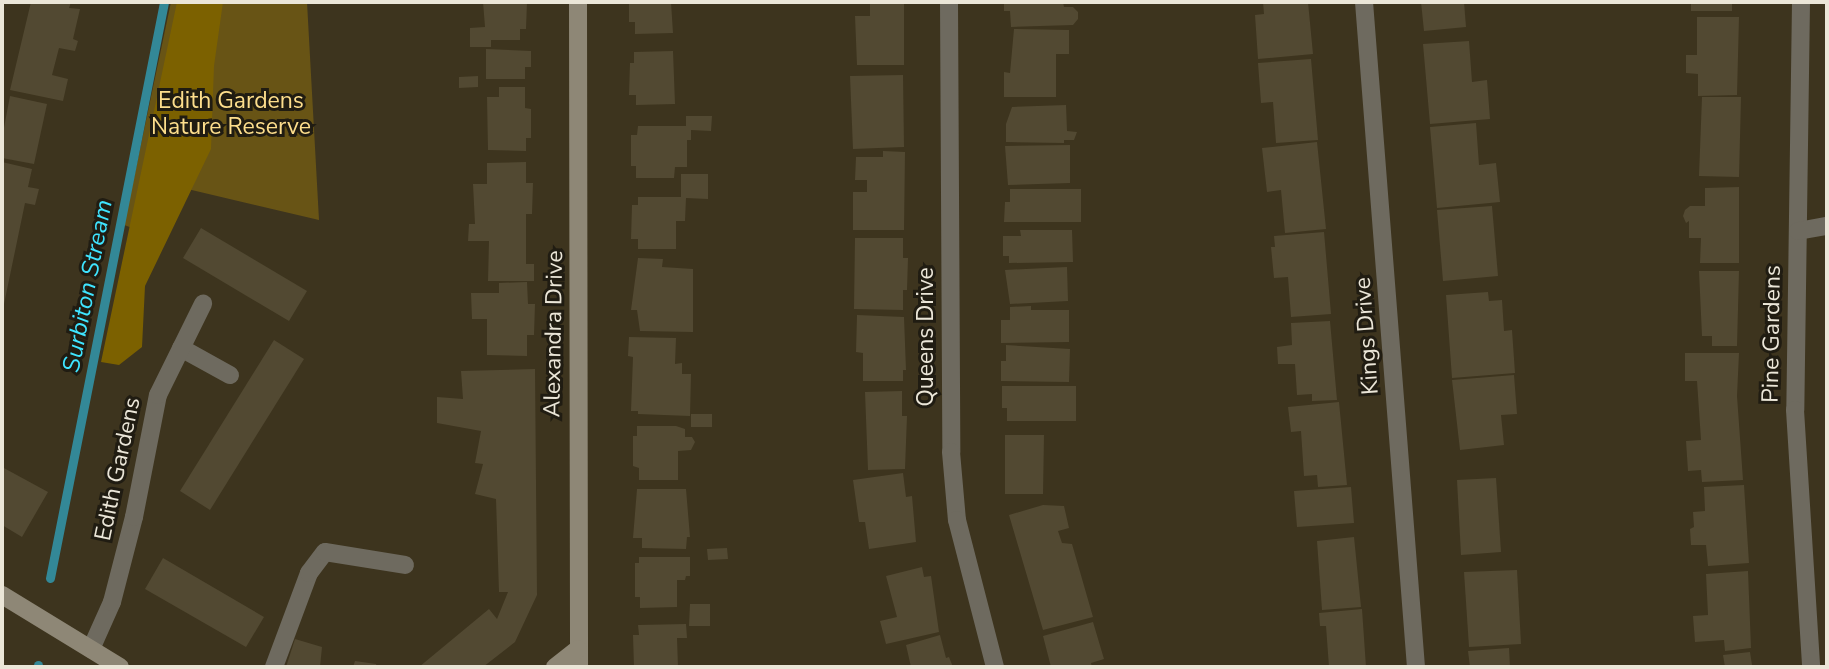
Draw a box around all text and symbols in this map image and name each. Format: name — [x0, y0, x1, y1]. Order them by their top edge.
park label: Edith Gardens Nature Reserve — [151, 87, 311, 141]
water label: Surbiton Stream — [57, 197, 119, 375]
street label: Alexandra Drive — [539, 250, 569, 418]
street label: Pine Gardens — [1757, 265, 1787, 403]
street label: Queens Drive — [912, 267, 940, 407]
street label: Kings Drive — [1349, 276, 1385, 396]
street label: Edith Gardens — [89, 395, 147, 543]

